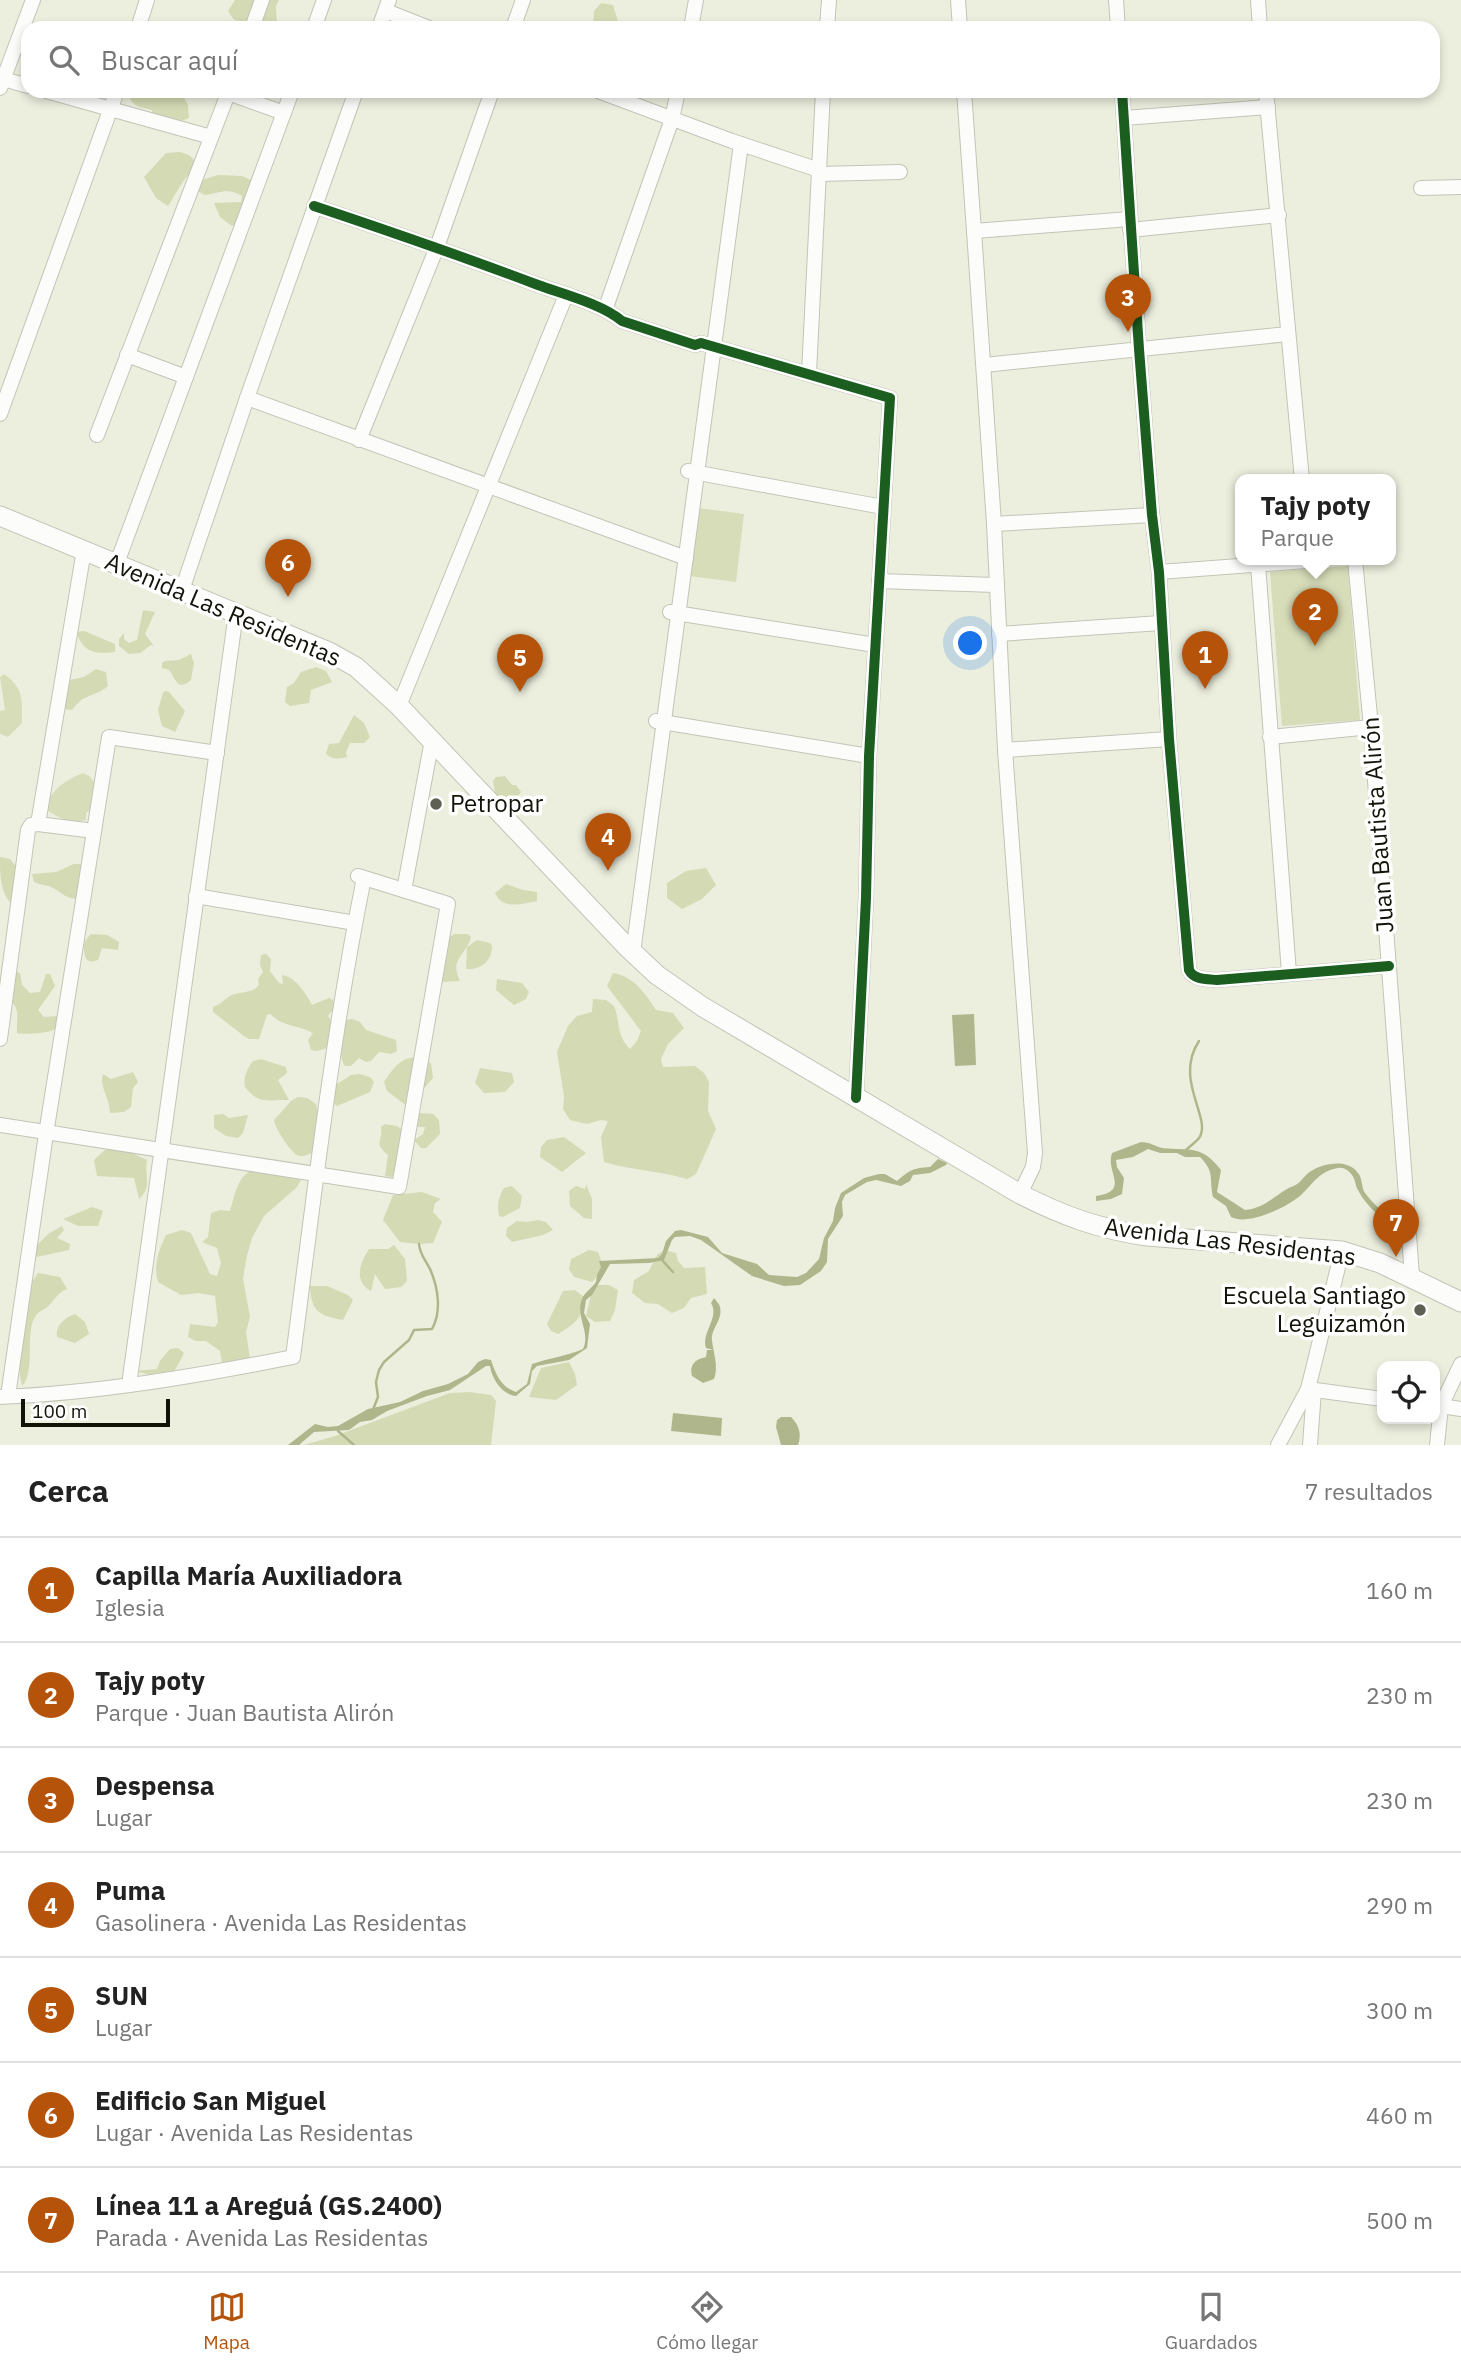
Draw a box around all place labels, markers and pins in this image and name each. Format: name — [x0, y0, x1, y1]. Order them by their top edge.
pin: 3 — [1105, 274, 1151, 332]
pin: 6 — [265, 539, 311, 597]
pin: 2 — [1292, 588, 1338, 646]
pin: 1 — [1182, 631, 1228, 689]
pin: 5 — [497, 634, 543, 692]
place label: Petropar — [450, 787, 544, 819]
marker: Petropar — [428, 796, 444, 812]
pin: 4 — [585, 813, 631, 871]
pin: 7 — [1373, 1199, 1419, 1257]
place label: Escuela Santiago Leguizamón — [1223, 1279, 1406, 1339]
marker: Escuela Santiago Leguizamón — [1412, 1302, 1428, 1318]

